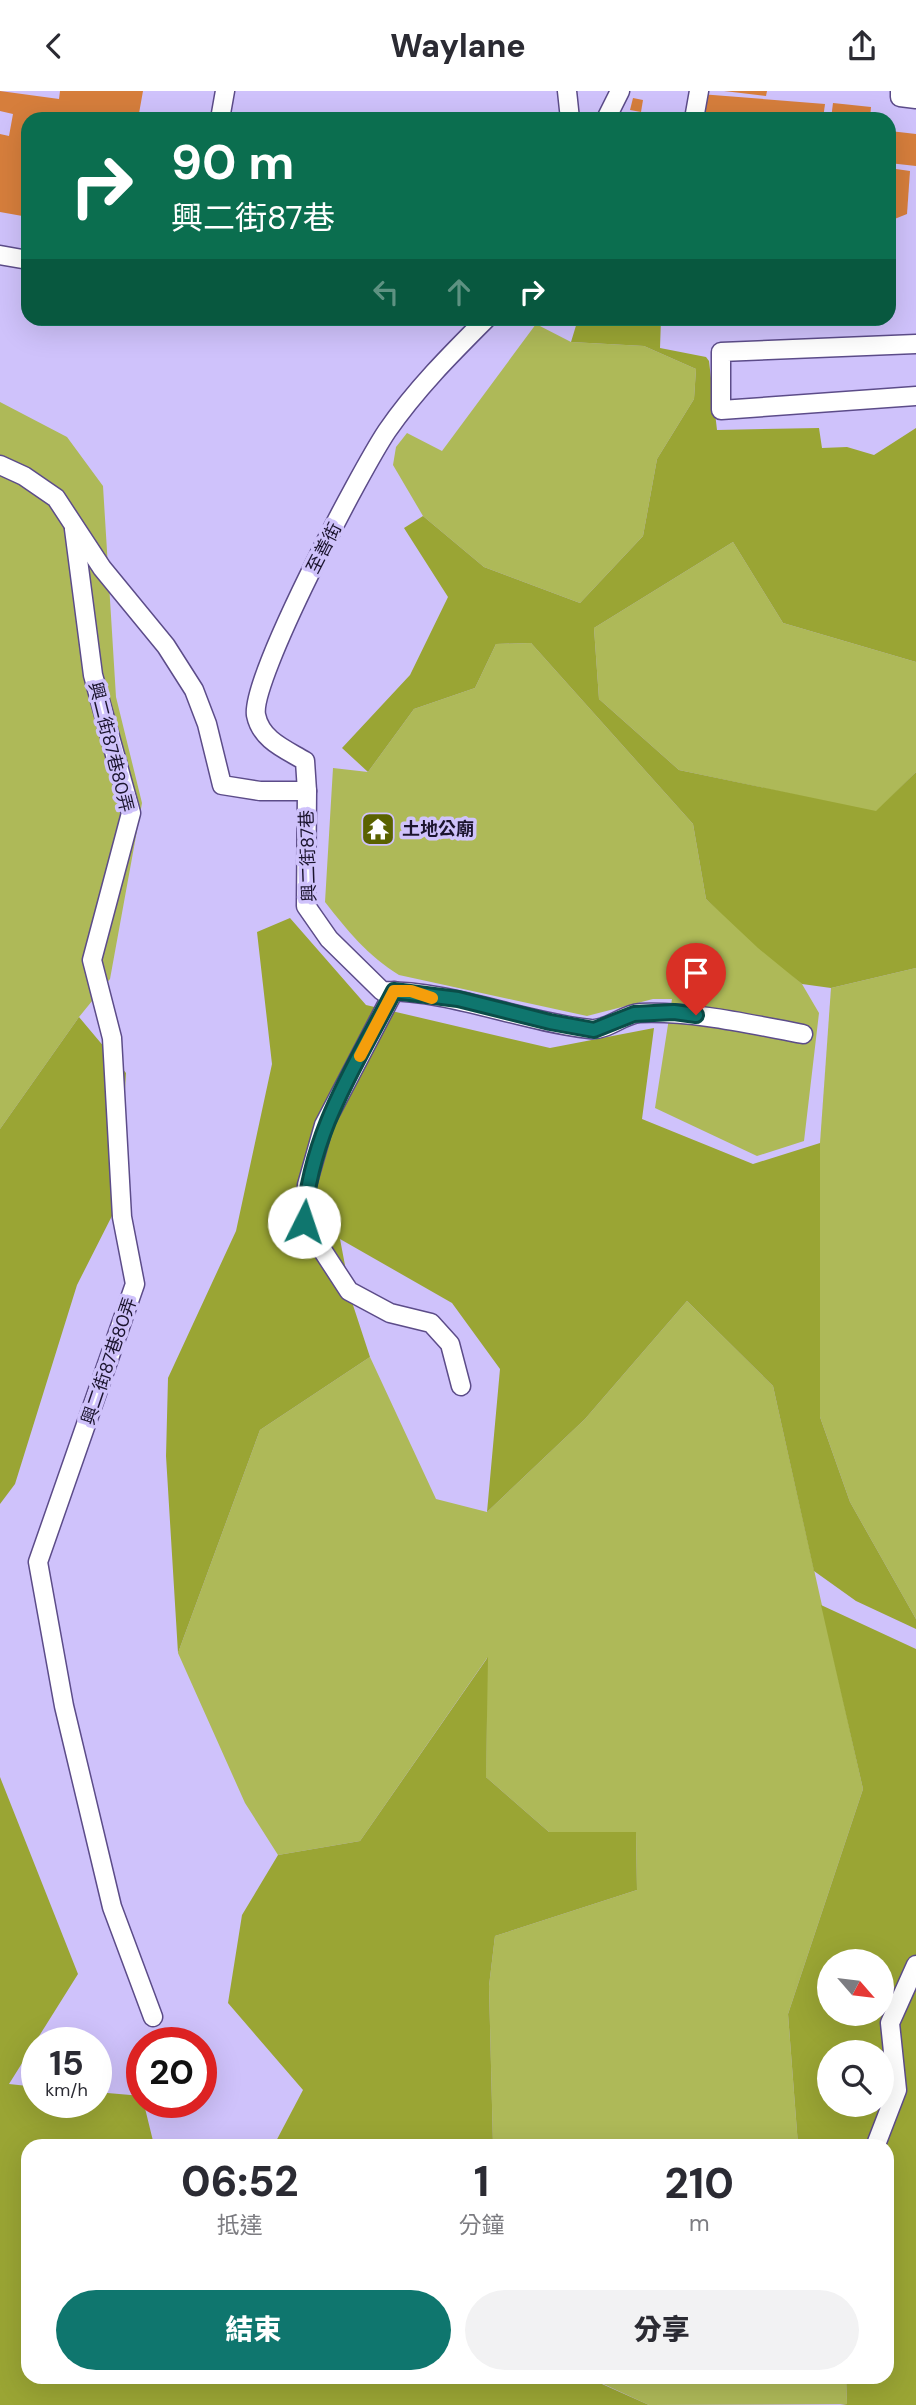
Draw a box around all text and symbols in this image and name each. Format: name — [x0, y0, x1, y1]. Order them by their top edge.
text: Waylane — [390, 25, 526, 67]
icon: back — [35, 27, 73, 65]
icon: share — [843, 27, 881, 65]
text: 90 m — [171, 130, 294, 194]
icon: right — [56, 140, 147, 231]
text: 興二街87巷 — [171, 197, 335, 239]
icon: left — [367, 273, 405, 311]
icon: ahead — [440, 273, 478, 311]
icon: right — [513, 273, 551, 311]
street label: 至善街 — [301, 518, 347, 578]
street label: 興二街87巷80弄 — [83, 679, 139, 815]
street label: 興二街87巷 — [294, 810, 322, 902]
temple icon: 土地公廟 — [359, 810, 397, 848]
place label: 土地公廟 — [402, 817, 474, 841]
pin — [666, 943, 726, 1015]
icon: arrive — [677, 954, 715, 992]
position arrow — [267, 1185, 341, 1259]
street label: 興二街87巷80弄 — [76, 1294, 142, 1428]
north arrow — [817, 1949, 894, 2027]
map controls — [817, 1949, 894, 2117]
speed limit sign: 20 — [126, 2027, 217, 2118]
text: 15 — [49, 2040, 84, 2086]
button: search — [817, 2040, 894, 2117]
text: km/h — [45, 2078, 88, 2102]
text: 06:52 — [181, 2154, 298, 2209]
text: 1 — [474, 2154, 489, 2209]
text: 210 — [665, 2156, 734, 2211]
text: m — [689, 2208, 710, 2238]
text: 抵達 — [217, 2210, 263, 2240]
text: 分鐘 — [459, 2210, 505, 2240]
button: 結束 — [56, 2290, 451, 2370]
button: 分享 — [465, 2290, 859, 2370]

